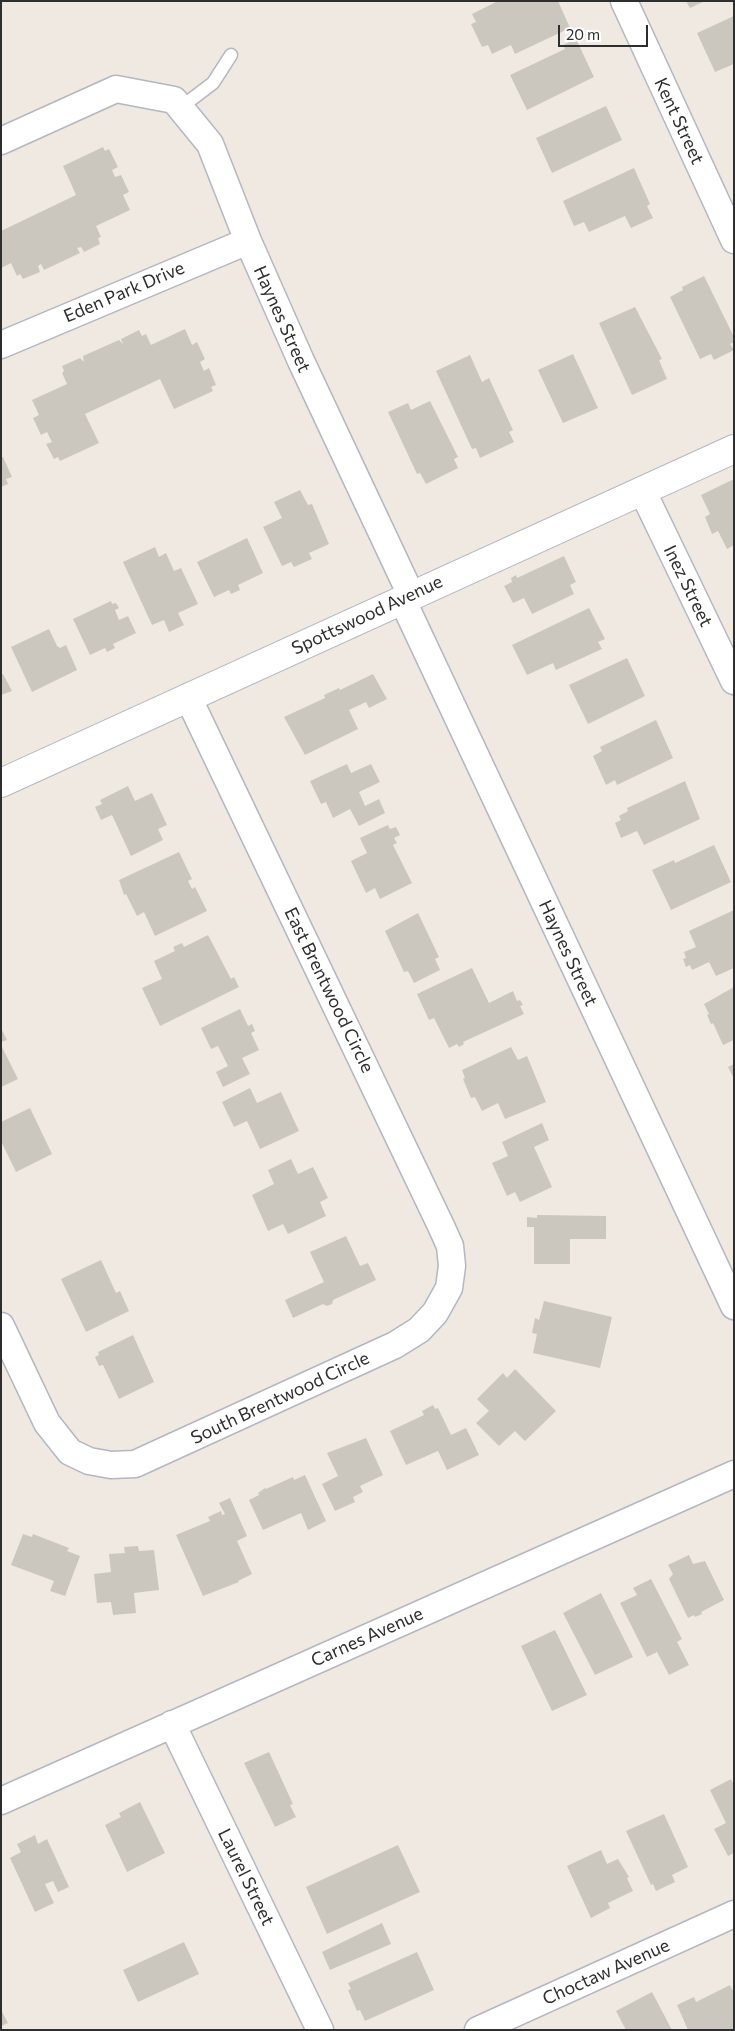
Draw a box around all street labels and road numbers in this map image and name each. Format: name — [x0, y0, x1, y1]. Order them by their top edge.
street label: Kent Street — [650, 74, 708, 168]
street label: Eden Park Drive — [60, 257, 188, 327]
street label: Haynes Street — [249, 262, 315, 376]
street label: Inez Street — [659, 542, 717, 630]
street label: Spottswood Avenue — [288, 571, 446, 659]
street label: Haynes Street — [534, 897, 602, 1009]
street label: East Brentwood Circle — [280, 904, 378, 1076]
street label: South Brentwood Circle — [187, 1347, 373, 1449]
street label: Carnes Avenue — [308, 1603, 426, 1671]
street label: Laurel Street — [213, 1825, 279, 1929]
street label: Choctaw Avenue — [539, 1934, 673, 2010]

